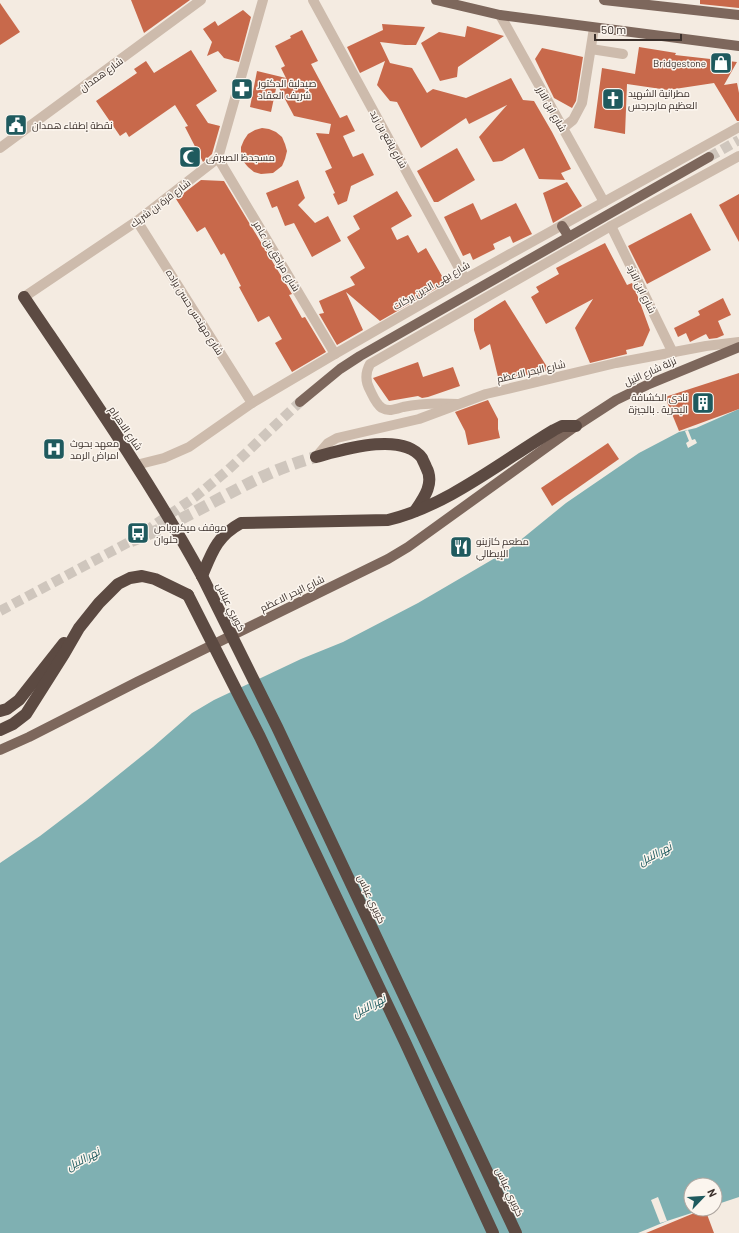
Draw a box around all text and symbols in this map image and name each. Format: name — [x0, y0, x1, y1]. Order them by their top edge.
scale bar — [595, 16, 681, 42]
text: 50 m — [601, 22, 626, 36]
shop icon: Bridgestone — [708, 50, 734, 76]
street label: شارع همدان — [77, 54, 126, 95]
place label: Bridgestone — [653, 57, 706, 69]
pharmacy icon: صيدلية الدكتور شريف العقاد — [229, 76, 255, 102]
place label: صيدلية الدكتور شريف العقاد — [257, 77, 316, 101]
street label: شارع ابن الازر — [533, 83, 569, 134]
church icon: مطرانية الشهيد العظيم مارجرجس — [600, 86, 626, 112]
place label: مطرانية الشهيد العظيم مارجرجس — [628, 87, 697, 113]
street label: شارع يافع بن زيد — [367, 108, 410, 171]
public building icon: نقطة إطفاء همدان — [3, 112, 29, 138]
place label: نقطة إطفاء همدان — [32, 119, 113, 132]
mosque icon: مسجدظ الصيرفى — [177, 144, 203, 170]
place label: مسجدظ الصيرفى — [206, 151, 275, 164]
street label: شارع قرة بن شريك — [127, 176, 193, 230]
street label: شارع مراحق بن عامر — [250, 218, 303, 294]
street label: شارع بهى الدين بركات — [390, 258, 472, 313]
street label: شارع ابن الازد — [624, 263, 659, 316]
street label: شارع مهندس حسن براده — [163, 267, 226, 358]
street label: نزلة شارع النيل — [622, 354, 678, 389]
street label: شارع البحر الاعظم — [496, 357, 567, 387]
building icon: نادى الكشافة البحرية . بالجيزة — [690, 390, 716, 416]
place label: نادى الكشافة البحرية . بالجيزة — [628, 391, 688, 415]
street label: شارع الاهرام — [105, 404, 145, 453]
hospital icon: معهد بحوث امراض الرمد — [41, 436, 67, 462]
place label: معهد بحوث امراض الرمد — [70, 437, 119, 462]
bus stop icon: موقف ميكروباص حلوان — [125, 520, 151, 546]
place label: موقف ميكروباص حلوان — [154, 521, 227, 546]
restaurant icon: مطعم كازينو الإيطالي — [448, 534, 474, 560]
place label: مطعم كازينو الإيطالي — [476, 535, 529, 561]
street label: شارع البحر الاعظم — [258, 572, 327, 616]
street label: كوبري عباس — [212, 581, 248, 634]
water label: نهر النيل — [636, 839, 675, 869]
street label: كوبري عباس — [354, 873, 389, 926]
water label: نهر النيل — [350, 991, 389, 1021]
water label: نهر النيل — [64, 1144, 103, 1174]
street label: كوبري عباس — [492, 1166, 527, 1219]
north arrow — [683, 1177, 723, 1217]
text: N — [705, 1186, 720, 1199]

